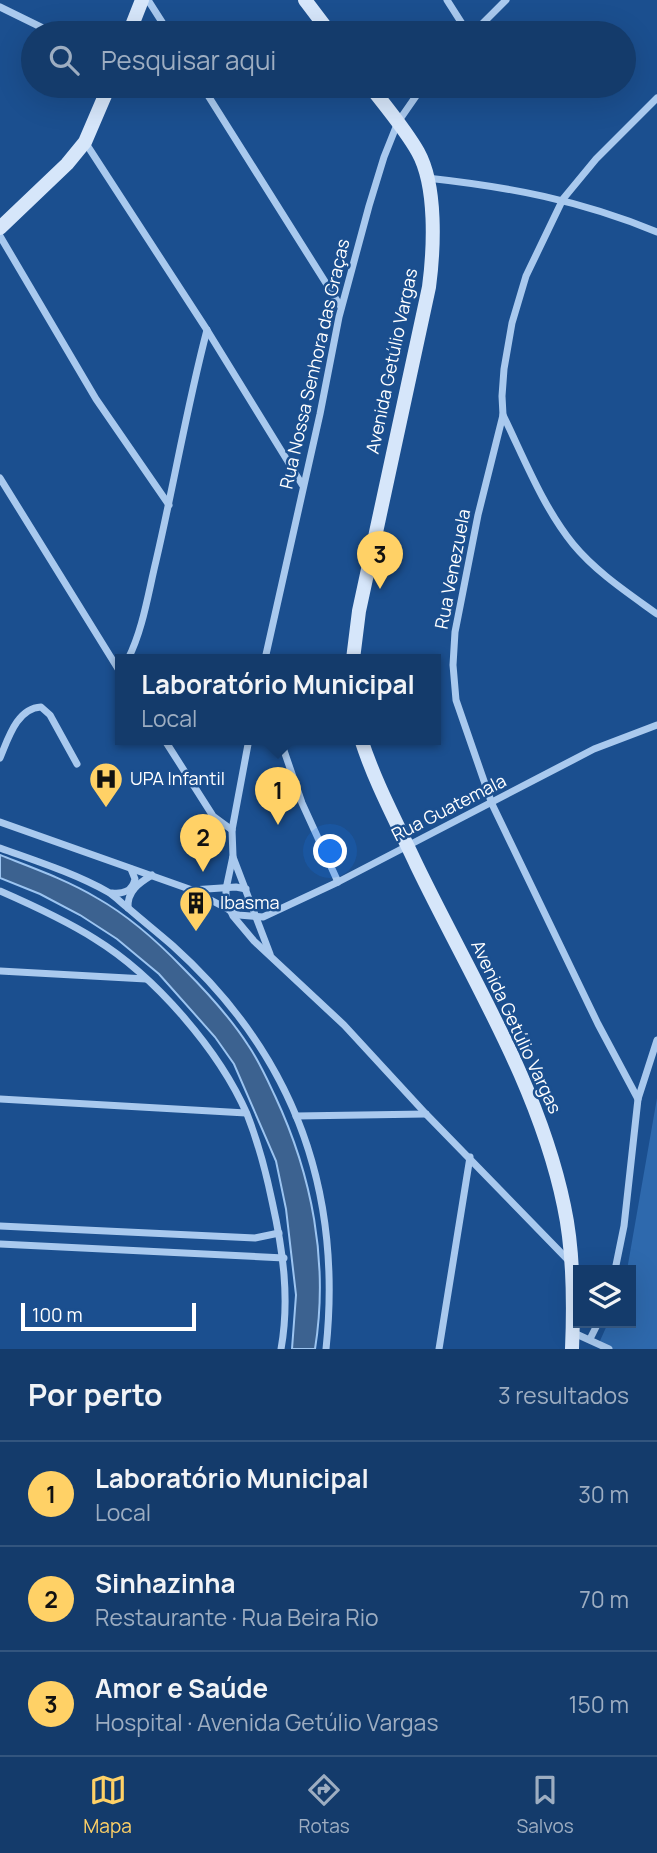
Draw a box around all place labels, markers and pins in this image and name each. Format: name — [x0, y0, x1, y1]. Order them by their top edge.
pin: 3 — [357, 531, 403, 589]
hospital icon: UPA Infantil — [87, 760, 125, 809]
place label: UPA Infantil — [130, 766, 225, 790]
pin: 1 — [255, 767, 301, 825]
pin: 2 — [180, 814, 226, 872]
building icon: Ibasma — [177, 884, 215, 933]
place label: Ibasma — [220, 890, 280, 914]

